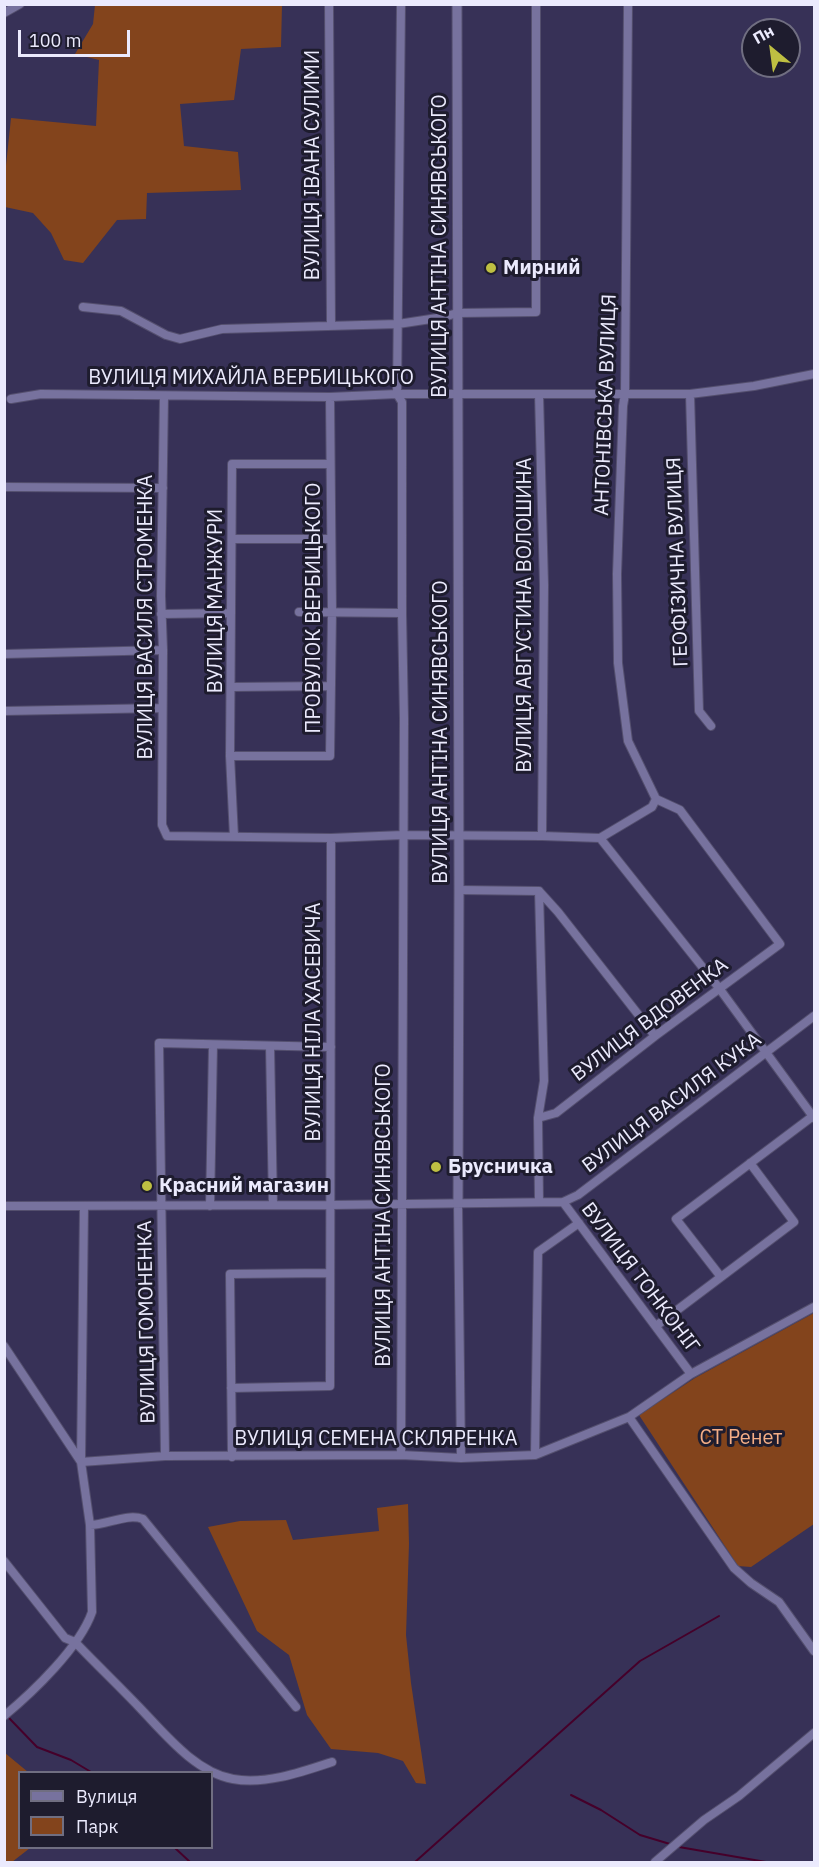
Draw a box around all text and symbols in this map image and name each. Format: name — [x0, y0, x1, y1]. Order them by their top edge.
scale bar — [21, 18, 134, 56]
north arrow — [741, 18, 801, 78]
text: Пн — [749, 20, 777, 48]
text: 100 m — [29, 29, 81, 52]
street label: ВУЛИЦЯ ІВАНА СУЛИМИ — [301, 50, 325, 280]
street label: ВУЛИЦЯ АНТІНА СИНЯВСЬКОГО — [428, 94, 452, 398]
place label: Мирний — [503, 256, 580, 280]
marker: Мирний — [484, 261, 498, 275]
street label: АНТОНІВСЬКА ВУЛИЦЯ — [590, 294, 622, 516]
street label: ВУЛИЦЯ МИХАЙЛА ВЕРБИЦЬКОГО — [88, 366, 414, 390]
street label: ВУЛИЦЯ АВГУСТИНА ВОЛОШИНА — [513, 457, 537, 773]
street label: ГЕОФІЗИЧНА ВУЛИЦЯ — [662, 457, 694, 667]
street label: ВУЛИЦЯ ВАСИЛЯ СТРОМЕНКА — [134, 475, 158, 759]
street label: ПРОВУЛОК ВЕРБИЦЬКОГО — [302, 483, 326, 733]
street label: ВУЛИЦЯ МАНЖУРИ — [204, 509, 228, 693]
street label: ВУЛИЦЯ АНТІНА СИНЯВСЬКОГО — [429, 580, 453, 884]
street label: ВУЛИЦЯ НІЛА ХАСЕВИЧА — [302, 903, 326, 1141]
street label: ВУЛИЦЯ ВДОВЕНКА — [567, 953, 733, 1087]
street label: ВУЛИЦЯ ВАСИЛЯ КУКА — [578, 1028, 766, 1178]
street label: ВУЛИЦЯ АНТІНА СИНЯВСЬКОГО — [372, 1063, 396, 1367]
place label: Брусничка — [448, 1155, 553, 1179]
marker: Брусничка — [429, 1160, 443, 1174]
place label: Красний магазин — [159, 1174, 329, 1198]
marker: Красний магазин — [140, 1179, 154, 1193]
street label: ВУЛИЦЯ ТОНКОНІГ — [576, 1198, 704, 1358]
street label: ВУЛИЦЯ ГОМОНЕНКА — [133, 1220, 161, 1424]
park label: СТ Ренет — [699, 1426, 783, 1450]
street label: ВУЛИЦЯ СЕМЕНА СКЛЯРЕНКА — [234, 1427, 518, 1451]
legend — [18, 1771, 213, 1849]
text: Вулиця — [76, 1785, 137, 1808]
text: Парк — [76, 1815, 118, 1838]

